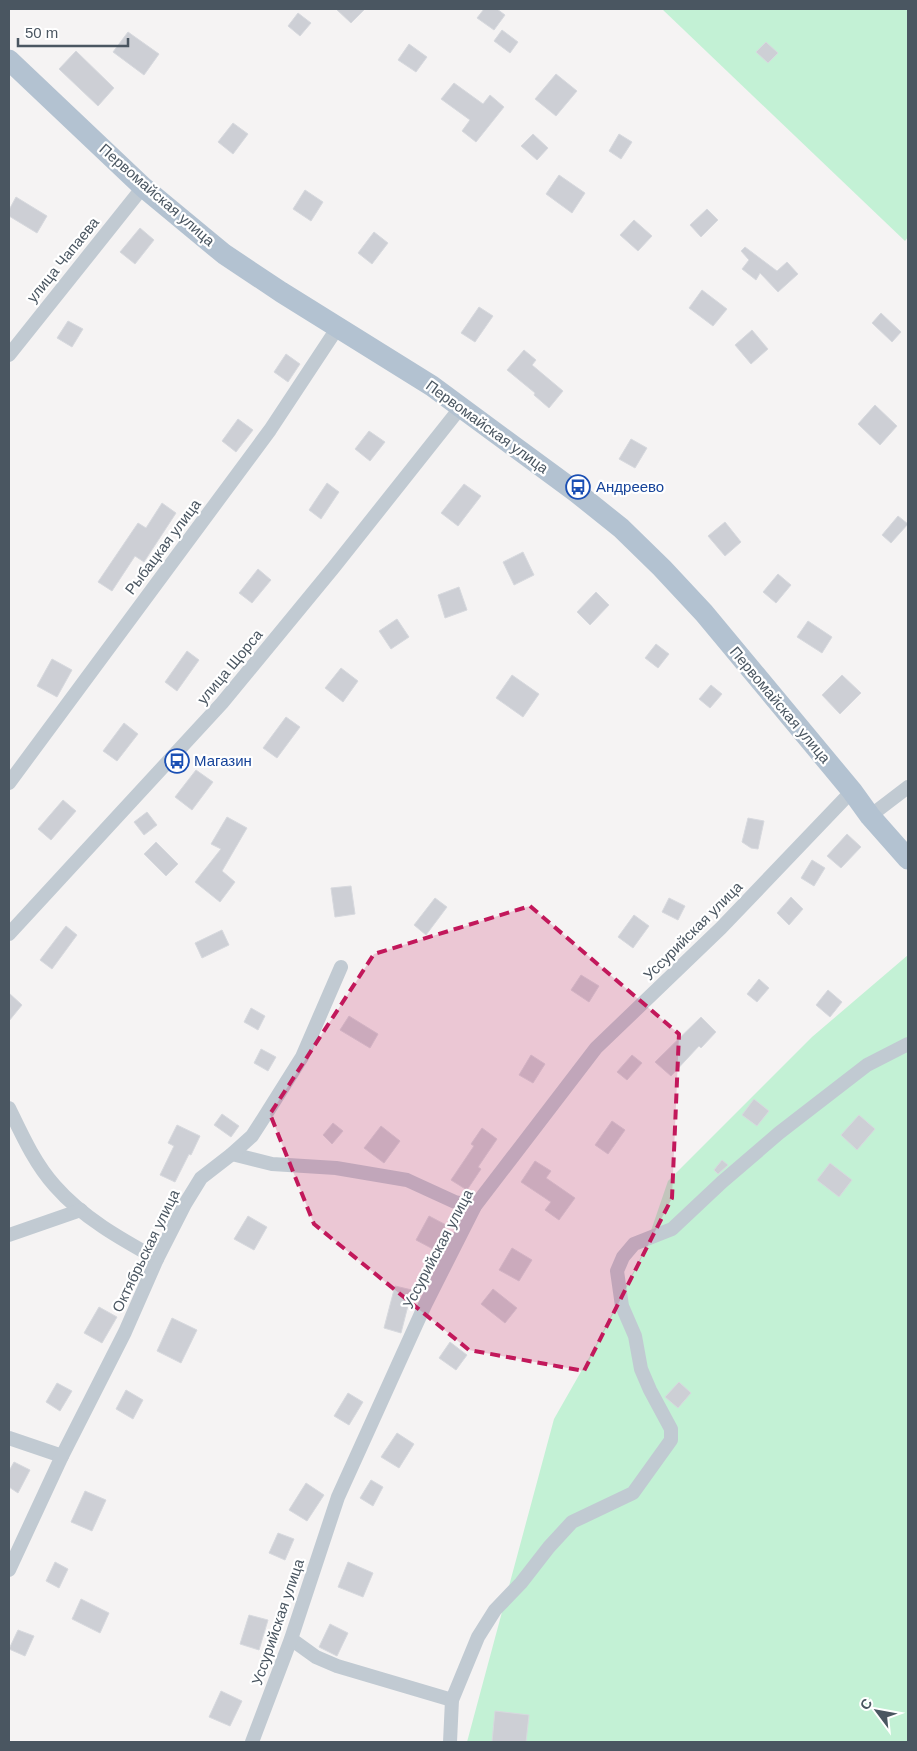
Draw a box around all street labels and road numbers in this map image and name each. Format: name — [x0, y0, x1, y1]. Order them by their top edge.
street label: Первомайская улица — [96, 140, 219, 250]
street label: улица Чапаева — [23, 213, 103, 306]
street label: Первомайская улица — [423, 377, 552, 477]
street label: Рыбацкая улица — [121, 495, 204, 598]
street label: улица Щорса — [194, 625, 266, 707]
street label: Первомайская улица — [727, 643, 835, 767]
street label: Уссурийская улица — [640, 877, 746, 983]
street label: Октябрьская улица — [108, 1186, 183, 1315]
street label: Уссурийская улица — [399, 1186, 476, 1311]
street label: Уссурийская улица — [248, 1556, 307, 1687]

